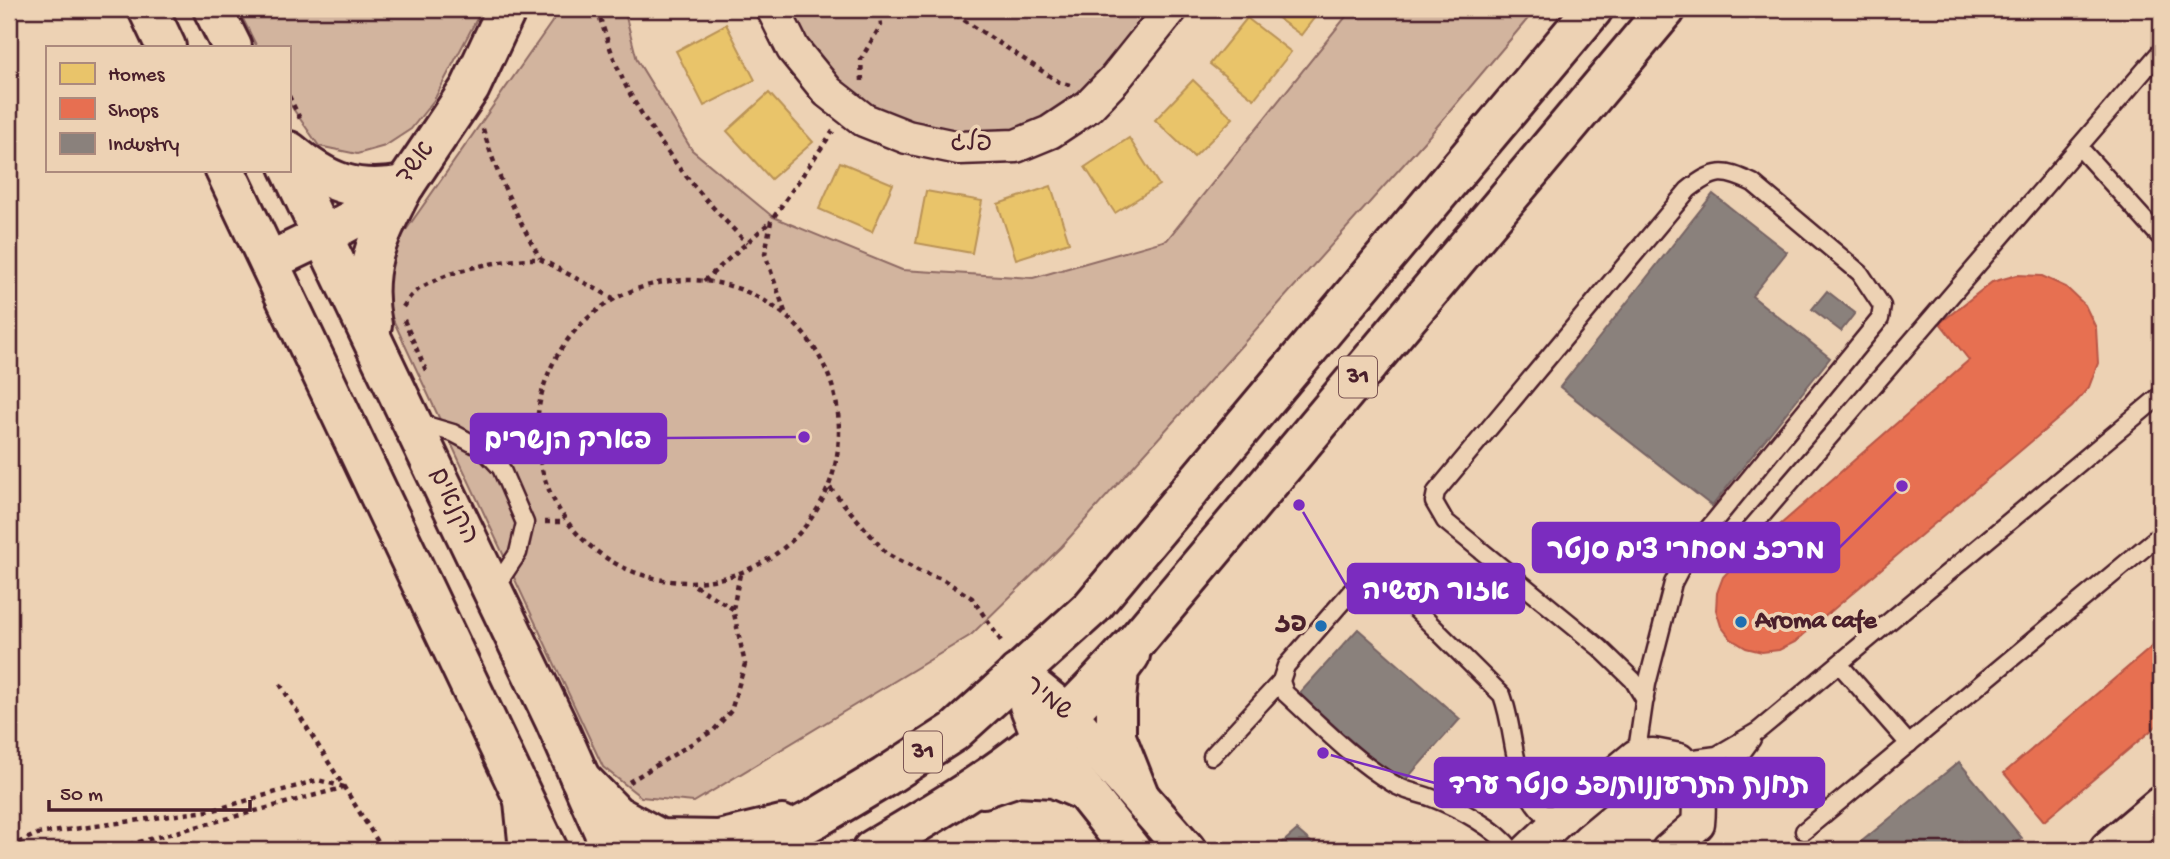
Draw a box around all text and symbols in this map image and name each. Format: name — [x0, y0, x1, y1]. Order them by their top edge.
legend — [46, 46, 290, 172]
text: Homes — [108, 64, 166, 89]
text: Shops — [108, 100, 159, 125]
street label: פלג — [949, 127, 993, 161]
text: Industry — [108, 134, 179, 159]
street label: אשד — [391, 136, 443, 192]
road number: 31 — [1339, 356, 1377, 398]
callout: פארק הנשרים — [471, 414, 666, 463]
text: פארק הנשרים — [484, 426, 652, 459]
street label: הקנאים — [420, 464, 484, 550]
callout: מרכז מסחרי צים סנטר — [1533, 523, 1839, 572]
text: מרכז מסחרי צים סנטר — [1547, 536, 1825, 569]
callout: אזור תעשיה — [1348, 564, 1524, 613]
text: אזור תעשיה — [1362, 577, 1510, 610]
place label: Aroma cafe — [1754, 607, 1878, 638]
place label: פז — [1275, 611, 1307, 642]
marker: Aroma cafe — [1733, 614, 1749, 630]
marker: פז — [1313, 618, 1329, 634]
street label: שמיר — [1016, 671, 1078, 729]
road number: 31 — [904, 732, 942, 772]
callout: תחנת התרעננות/פז סנטר ערד — [1435, 758, 1824, 807]
scale bar — [49, 768, 250, 812]
text: תחנת התרעננות/פז סנטר ערד — [1449, 771, 1809, 804]
text: 50 m — [60, 784, 103, 809]

